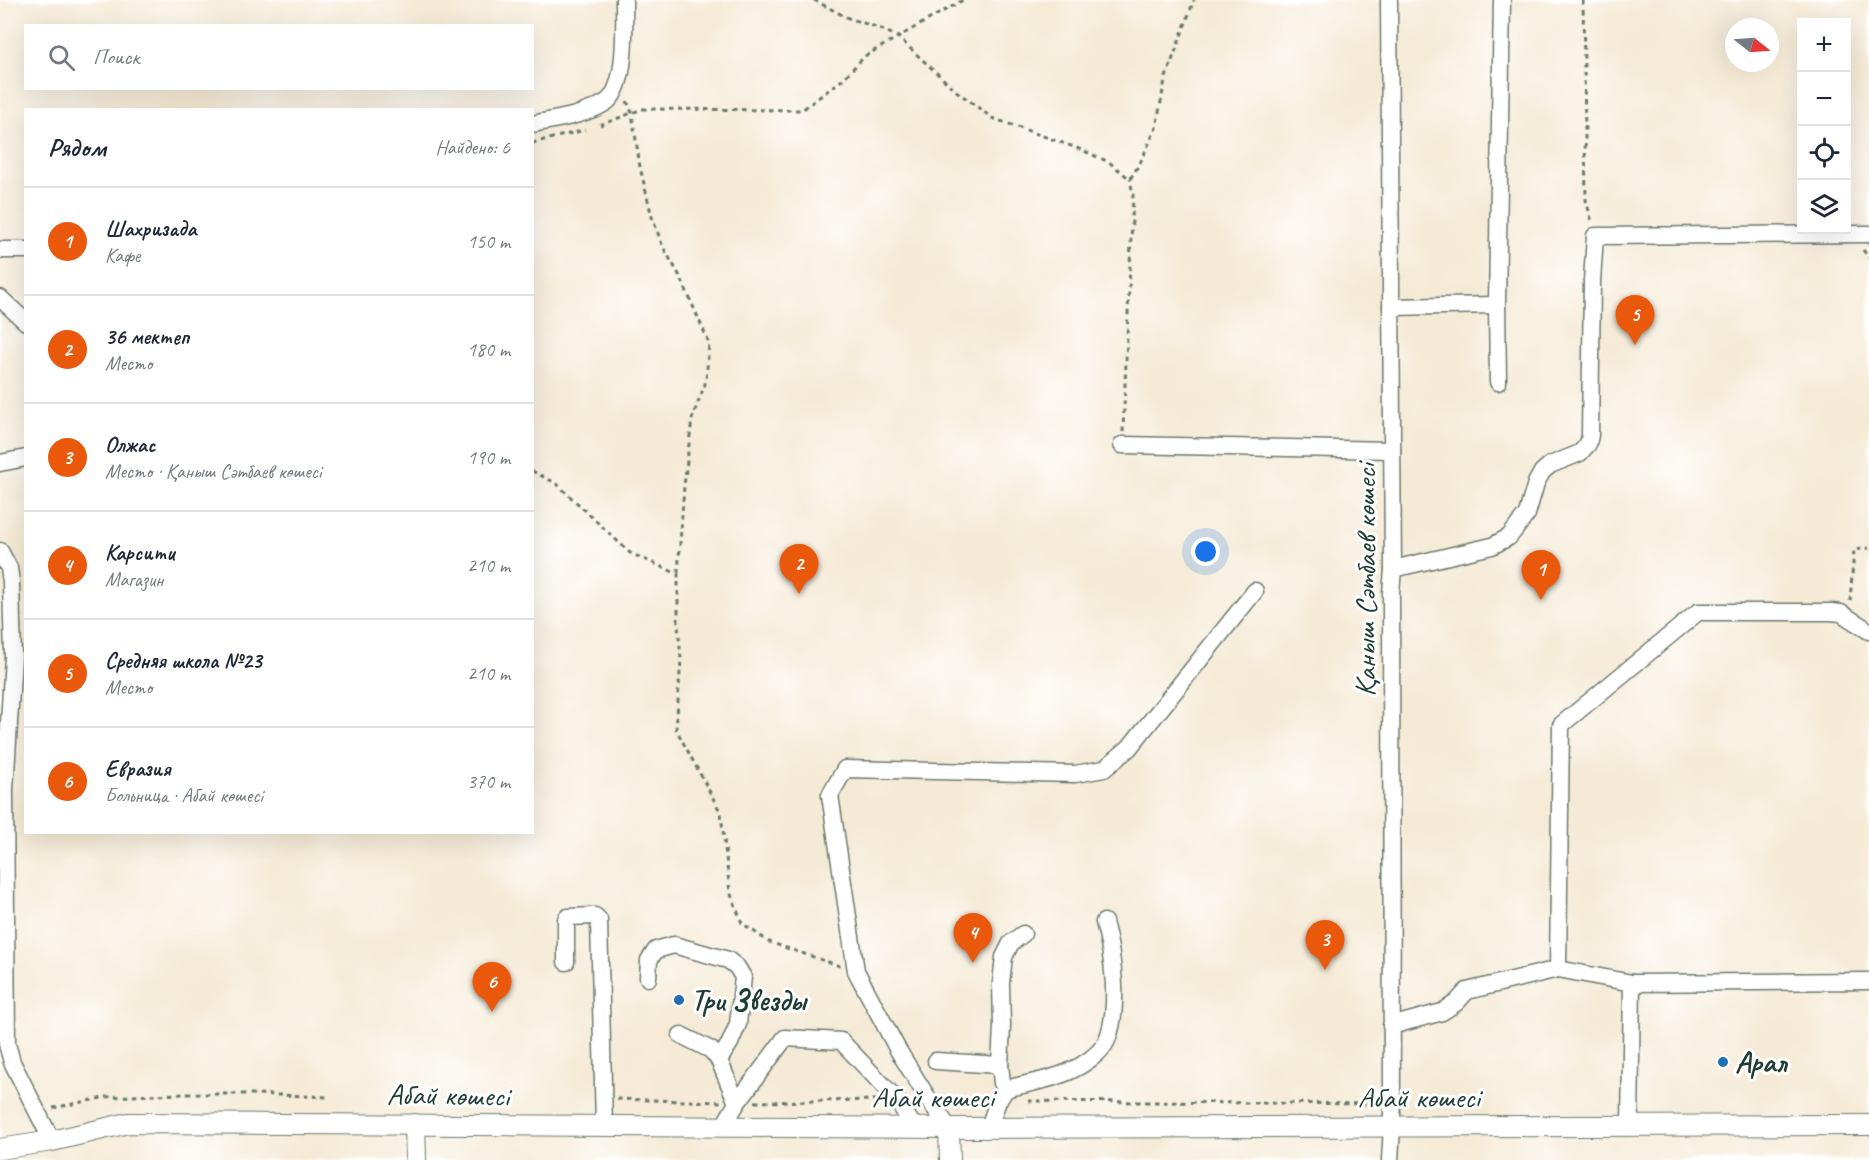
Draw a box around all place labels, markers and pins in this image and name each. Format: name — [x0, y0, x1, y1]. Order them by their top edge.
pin: 5 — [1616, 296, 1654, 345]
pin: 2 — [780, 544, 818, 594]
pin: 1 — [1522, 550, 1560, 600]
pin: 4 — [954, 914, 992, 963]
pin: 3 — [1306, 920, 1344, 970]
pin: 6 — [472, 962, 512, 1012]
place label: Три Звезды — [691, 981, 808, 1019]
marker: Три Звезды — [672, 993, 686, 1007]
place label: Арал — [1735, 1043, 1788, 1081]
marker: Арал — [1716, 1055, 1730, 1069]

